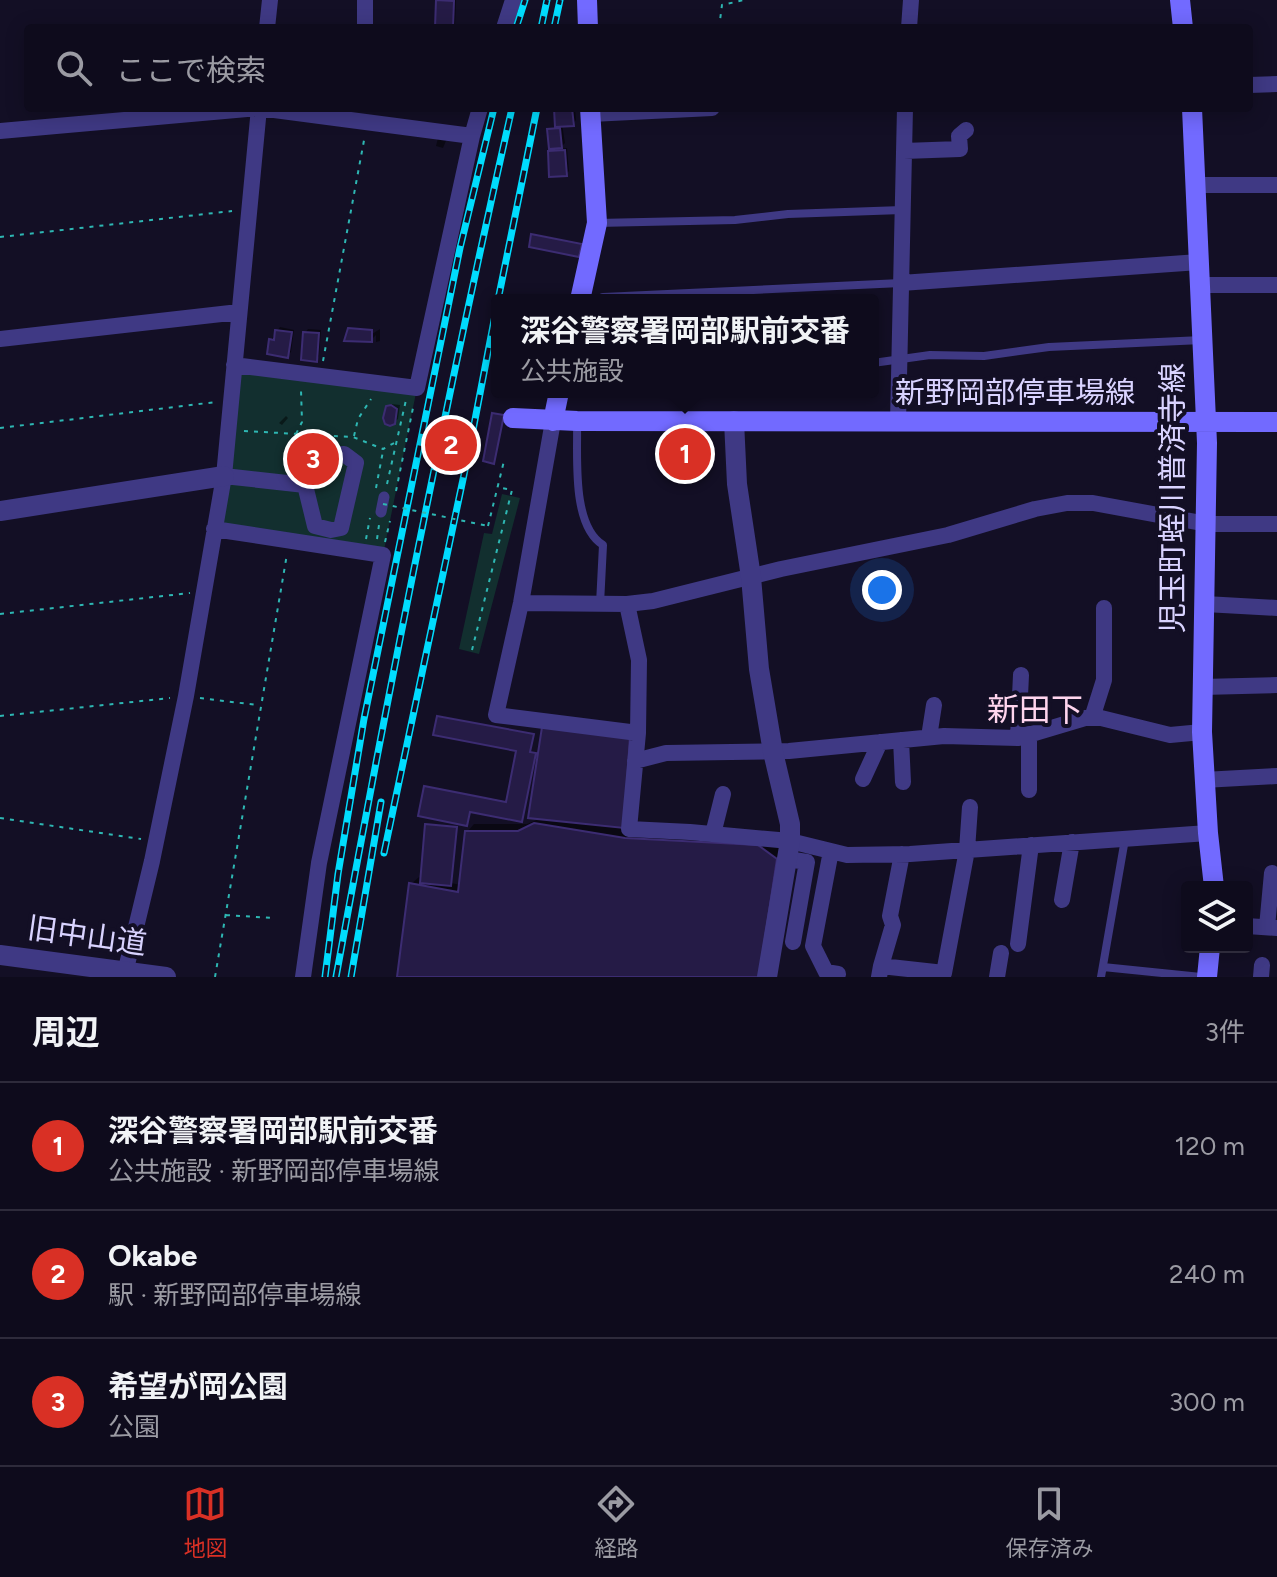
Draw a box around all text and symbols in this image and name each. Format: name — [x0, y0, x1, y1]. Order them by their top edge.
search box — [24, 24, 1253, 112]
icon: search — [52, 46, 96, 90]
text: ここで検索 — [116, 52, 266, 89]
popup — [491, 294, 879, 398]
text: 深谷警察署岡部駅前交番 — [520, 312, 850, 349]
text: 公共施設 — [520, 355, 624, 387]
street label: 児玉町蛭川普済寺線 — [1154, 363, 1191, 633]
street label: 新野岡部停車場線 — [895, 374, 1135, 411]
pin: 2 — [425, 415, 477, 475]
pin: 1 — [659, 424, 711, 484]
pin: 3 — [287, 429, 339, 489]
your location — [862, 570, 902, 610]
district label: 新田下 — [987, 691, 1083, 729]
map controls — [1181, 881, 1253, 953]
button: layers — [1181, 881, 1253, 953]
street label: 旧中山道 — [25, 909, 149, 962]
text: 周辺 — [32, 1012, 100, 1053]
text: 3件 — [1205, 1016, 1245, 1048]
text: 深谷警察署岡部駅前交番 — [108, 1112, 438, 1149]
text: 1 — [53, 1130, 63, 1162]
text: 120 m — [1175, 1130, 1245, 1162]
text: 公共施設 · 新野岡部停車場線 — [108, 1155, 439, 1187]
text: Okabe — [108, 1237, 197, 1274]
text: 2 — [50, 1258, 66, 1290]
text: 240 m — [1169, 1258, 1245, 1290]
text: 駅 · 新野岡部停車場線 — [108, 1279, 361, 1311]
text: 希望が岡公園 — [108, 1368, 288, 1405]
text: 3 — [51, 1386, 65, 1418]
text: 300 m — [1169, 1386, 1245, 1418]
text: 公園 — [108, 1411, 160, 1443]
tab: 地図 — [183, 1482, 228, 1562]
tab: 経路 — [594, 1482, 639, 1562]
tab: 保存済み — [1005, 1482, 1094, 1562]

